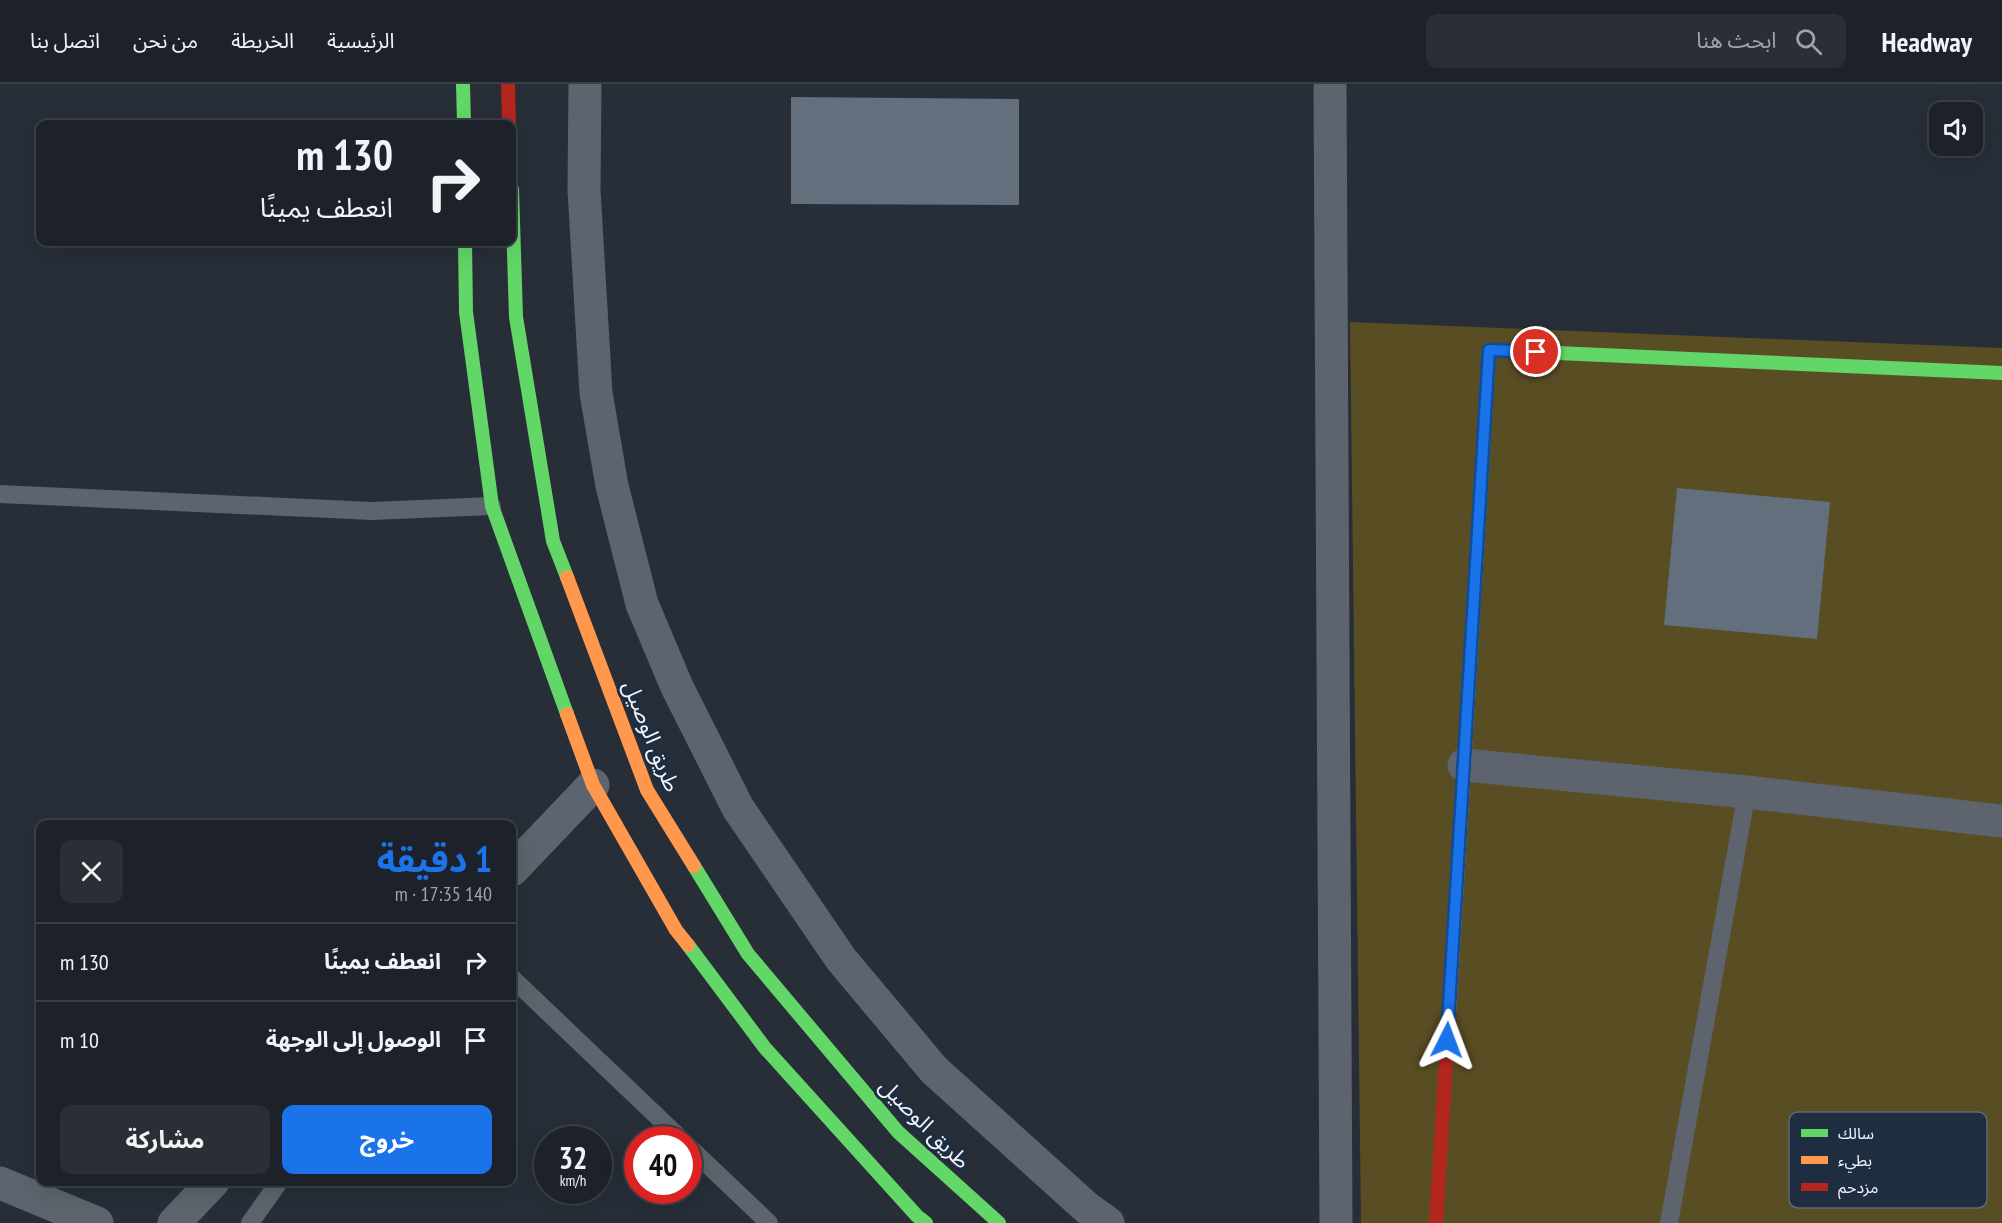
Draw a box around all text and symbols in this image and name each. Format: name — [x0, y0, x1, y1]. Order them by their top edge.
search box — [1426, 14, 1846, 68]
text: Headway — [1882, 23, 1972, 60]
icon: search — [1792, 25, 1825, 58]
text: ابحث هنا — [1696, 26, 1777, 54]
text: اتصل بنا — [30, 27, 100, 54]
text: من نحن — [133, 27, 198, 54]
text: الخريطة — [231, 27, 294, 54]
text: الرئيسية — [327, 27, 395, 54]
map controls — [1929, 102, 1983, 156]
button: sound — [1929, 102, 1983, 156]
text: 130 m — [296, 127, 393, 182]
icon: right — [414, 144, 492, 222]
text: انعطف يمينًا — [260, 190, 393, 224]
pin — [1510, 326, 1561, 377]
icon: arrive — [1519, 335, 1552, 368]
street label: طريق الوصيل — [617, 676, 687, 796]
text: 1 دقيقة — [377, 835, 492, 882]
button: close — [60, 840, 123, 903]
text: 140 m · 17:35 — [395, 881, 492, 907]
icon: right — [459, 946, 492, 979]
text: انعطف يمينًا — [324, 947, 441, 975]
text: 130 m — [60, 948, 109, 976]
position arrow — [1415, 1008, 1479, 1072]
icon: arrive — [459, 1024, 492, 1057]
text: الوصول إلى الوجهة — [266, 1025, 441, 1053]
text: 10 m — [60, 1026, 99, 1054]
street label: طريق الوصيل — [874, 1072, 976, 1174]
button: مشاركة — [60, 1105, 270, 1174]
button: خروج — [282, 1105, 492, 1174]
legend — [1789, 1112, 1987, 1208]
text: سالك — [1838, 1123, 1874, 1143]
speed limit sign: 40 — [624, 1126, 702, 1204]
text: 32 — [559, 1138, 587, 1177]
text: بطيء — [1838, 1150, 1872, 1173]
text: km/h — [560, 1171, 586, 1190]
text: مزدحم — [1838, 1177, 1878, 1200]

